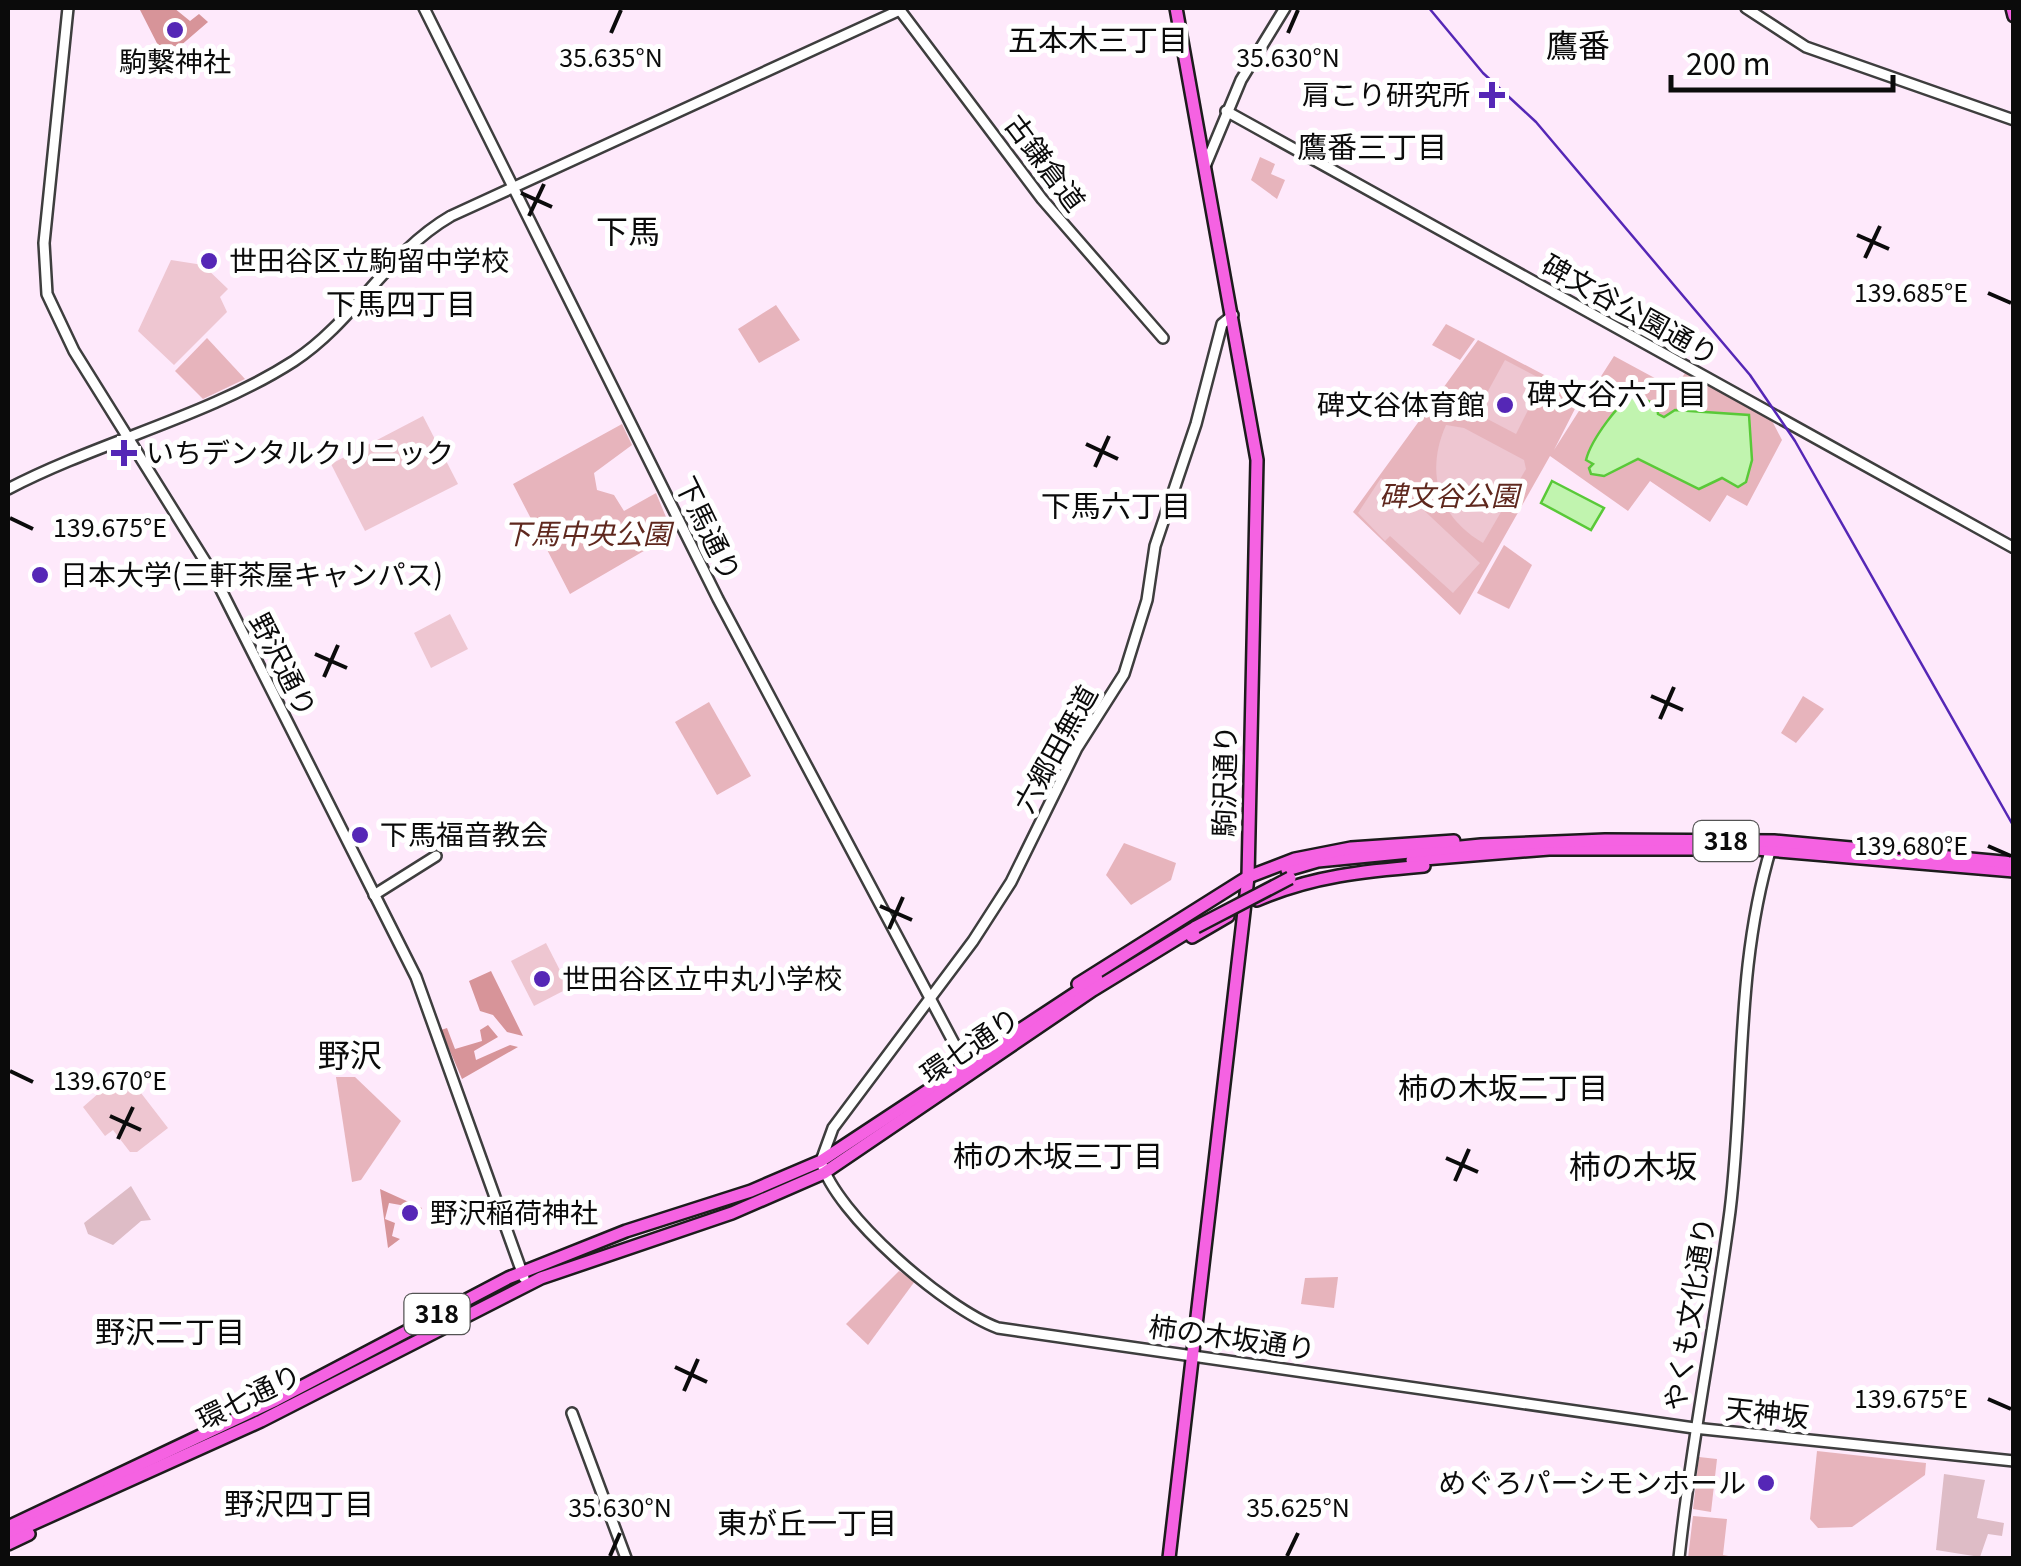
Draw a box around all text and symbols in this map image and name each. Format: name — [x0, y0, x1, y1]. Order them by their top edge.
district label: 五本木三丁目 — [1008, 16, 1188, 60]
marker: 駒繋神社 — [164, 19, 186, 41]
district label: 鷹番 — [1546, 20, 1610, 66]
scale bar — [1671, 30, 1894, 92]
text: 35.635°N — [559, 38, 663, 74]
text: 35.630°N — [1236, 38, 1340, 74]
place label: 駒繋神社 — [119, 40, 231, 80]
text: 200 m — [1686, 40, 1770, 84]
place label: 肩こり研究所 — [1302, 73, 1470, 113]
marker: 肩こり研究所 — [1479, 82, 1505, 108]
street label: 古鎌倉道 — [997, 105, 1096, 219]
district label: 鷹番三丁目 — [1297, 123, 1447, 167]
district label: 下馬 — [596, 206, 660, 252]
place label: 世田谷区立駒留中学校 — [229, 239, 509, 279]
street label: 碑文谷公園通り — [1536, 243, 1726, 373]
marker: 世田谷区立駒留中学校 — [198, 250, 220, 272]
text: 139.685°E — [1854, 273, 1968, 309]
district label: 下馬四丁目 — [326, 280, 476, 324]
district label: 碑文谷六丁目 — [1527, 370, 1707, 414]
place label: 碑文谷体育館 — [1317, 383, 1485, 423]
marker: 碑文谷体育館 — [1494, 394, 1516, 416]
place label: いちデンタルクリニック — [146, 431, 454, 471]
marker: いちデンタルクリニック — [111, 440, 137, 466]
street label: 下馬通り — [667, 469, 752, 587]
park label: 碑文谷公園 — [1379, 474, 1523, 514]
district label: 下馬六丁目 — [1041, 482, 1191, 526]
text: 139.675°E — [53, 508, 167, 544]
park label: 下馬中央公園 — [503, 512, 675, 552]
place label: 日本大学(三軒茶屋キャンパス) — [60, 553, 443, 593]
marker: 日本大学(三軒茶屋キャンパス) — [29, 564, 51, 586]
street label: 野沢通り — [242, 605, 328, 723]
street label: 六郷田無道 — [1003, 677, 1106, 819]
street label: 駒沢通り — [1202, 725, 1244, 837]
place label: 下馬福音教会 — [380, 813, 548, 853]
road number: 318 — [1694, 821, 1758, 861]
marker: 下馬福音教会 — [349, 824, 371, 846]
text: 139.680°E — [1854, 826, 1968, 862]
place label: 世田谷区立中丸小学校 — [562, 957, 842, 997]
marker: 世田谷区立中丸小学校 — [531, 968, 553, 990]
street label: 環七通り — [911, 996, 1026, 1092]
district label: 野沢 — [318, 1030, 382, 1076]
text: 139.670°E — [53, 1061, 167, 1097]
district label: 柿の木坂二丁目 — [1398, 1064, 1608, 1108]
district label: 柿の木坂三丁目 — [953, 1132, 1163, 1176]
district label: 柿の木坂 — [1569, 1141, 1697, 1187]
place label: 野沢稲荷神社 — [430, 1191, 598, 1231]
marker: 野沢稲荷神社 — [399, 1202, 421, 1224]
street label: やくも文化通り — [1653, 1214, 1723, 1414]
road number: 318 — [404, 1294, 470, 1334]
street label: 柿の木坂通り — [1146, 1305, 1318, 1368]
district label: 野沢二丁目 — [95, 1308, 245, 1352]
street label: 環七通り — [189, 1353, 307, 1438]
text: 139.675°E — [1854, 1379, 1968, 1415]
street label: 天神坂 — [1723, 1387, 1811, 1435]
place label: めぐろパーシモンホール — [1439, 1461, 1746, 1501]
marker: めぐろパーシモンホール — [1755, 1472, 1777, 1494]
district label: 野沢四丁目 — [224, 1480, 374, 1524]
text: 35.630°N — [568, 1488, 672, 1524]
text: 35.625°N — [1246, 1488, 1350, 1524]
district label: 東が丘一丁目 — [717, 1499, 897, 1543]

